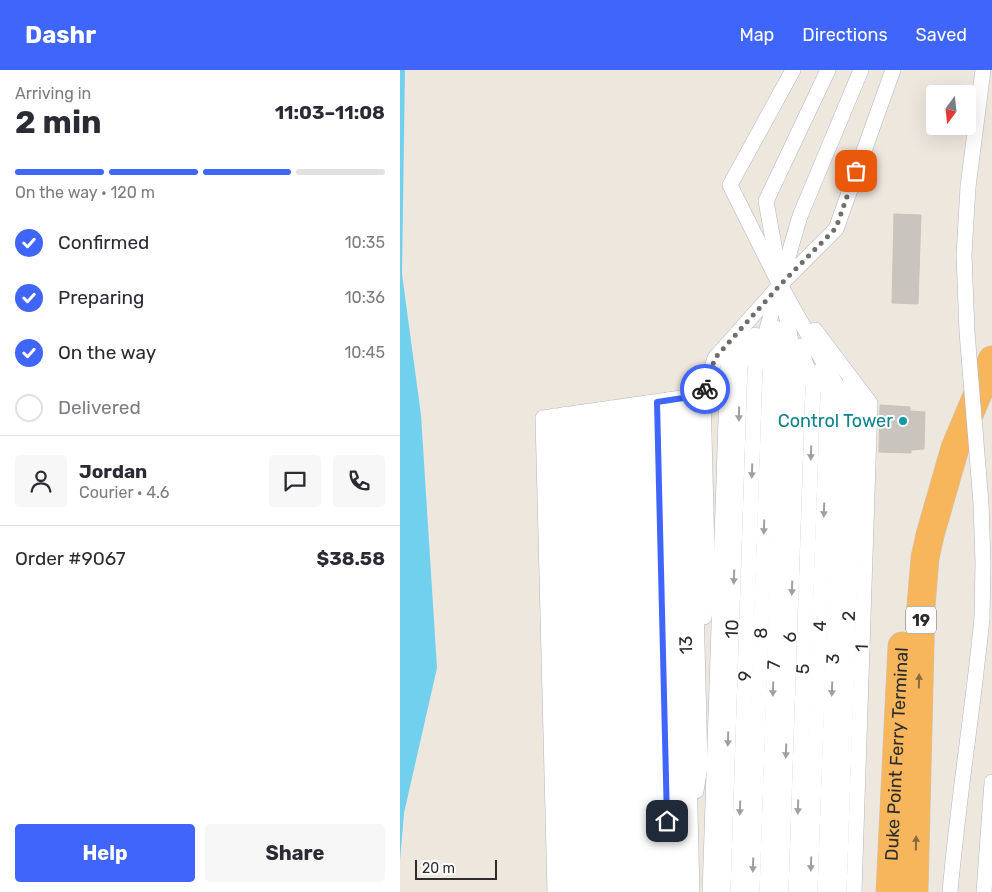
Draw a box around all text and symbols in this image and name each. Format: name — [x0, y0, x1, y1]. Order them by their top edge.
text: Dashr — [25, 21, 96, 49]
text: Map — [739, 24, 774, 46]
text: Directions — [802, 24, 888, 46]
text: Saved — [916, 24, 967, 46]
text: Arriving in — [15, 84, 91, 103]
north arrow — [926, 85, 976, 135]
map controls — [926, 85, 976, 135]
text: 11:03–11:08 — [275, 101, 385, 124]
text: 2 min — [15, 103, 102, 141]
pin — [835, 150, 877, 192]
icon: bag — [842, 157, 870, 185]
text: On the way · 120 m — [15, 183, 155, 202]
icon: check — [15, 229, 43, 257]
text: Confirmed — [58, 231, 149, 254]
text: 10:35 — [345, 233, 385, 252]
icon: check — [15, 284, 43, 312]
text: Preparing — [58, 286, 144, 309]
text: 10:36 — [345, 288, 385, 307]
icon: check — [15, 339, 43, 367]
text: On the way — [58, 341, 156, 364]
text: 10:45 — [344, 343, 385, 362]
courier — [680, 364, 730, 414]
icon: bike — [691, 375, 719, 403]
text: Delivered — [58, 396, 141, 419]
one-way arrow — [735, 407, 743, 423]
place label: Control Tower — [778, 410, 893, 432]
marker: Control Tower — [897, 415, 909, 427]
one-way arrow — [806, 445, 814, 461]
button: person — [15, 455, 67, 507]
button: chat — [269, 455, 321, 507]
button: phone — [333, 455, 385, 507]
text: Jordan — [79, 460, 147, 483]
one-way arrow — [748, 463, 756, 479]
text: Courier · 4.6 — [79, 483, 169, 502]
one-way arrow — [820, 502, 828, 518]
one-way arrow — [760, 520, 768, 536]
text: Order #9067 — [15, 547, 125, 570]
text: $38.58 — [316, 547, 385, 570]
one-way arrow — [730, 569, 738, 585]
one-way arrow — [787, 580, 795, 596]
road number: 19 — [906, 606, 936, 634]
street label: 2 — [838, 610, 860, 622]
street label: 10 — [721, 619, 743, 639]
street label: 4 — [809, 620, 831, 632]
street label: 8 — [750, 627, 772, 639]
street label: 6 — [779, 631, 801, 643]
street label: 13 — [675, 636, 697, 654]
street label: 1 — [851, 644, 873, 652]
street label: Duke Point Ferry Terminal — [881, 647, 913, 861]
street label: 3 — [822, 653, 844, 665]
street label: 7 — [763, 660, 785, 670]
street label: 5 — [792, 663, 814, 675]
street label: 9 — [734, 670, 756, 682]
one-way arrow — [916, 673, 924, 689]
one-way arrow — [828, 681, 836, 697]
one-way arrow — [769, 682, 777, 698]
one-way arrow — [724, 731, 732, 747]
one-way arrow — [782, 743, 790, 759]
pin — [646, 800, 688, 842]
one-way arrow — [736, 800, 744, 816]
one-way arrow — [794, 800, 802, 816]
icon: home — [653, 807, 681, 835]
button: Help — [15, 824, 195, 882]
button: Share — [205, 824, 385, 882]
one-way arrow — [912, 835, 920, 851]
scale bar — [415, 857, 498, 880]
one-way arrow — [749, 857, 757, 873]
one-way arrow — [807, 857, 815, 873]
text: 20 m — [422, 860, 455, 877]

